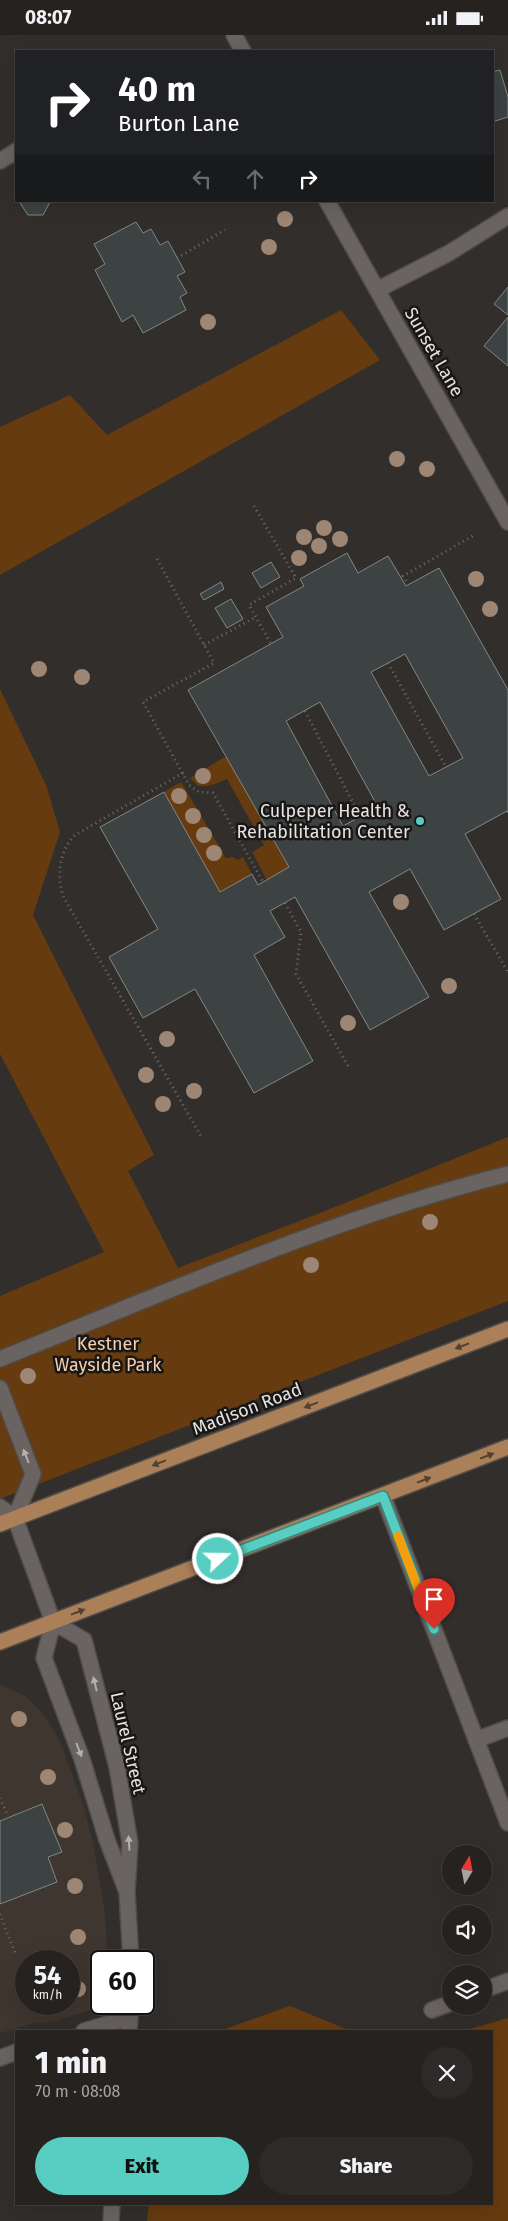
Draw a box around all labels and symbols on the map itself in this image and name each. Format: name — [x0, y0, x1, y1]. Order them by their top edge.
street label: Sunset Lane — [400, 304, 468, 400]
place label: Culpeper Health & Rehabilitation Center — [236, 800, 410, 843]
marker: Culpeper Health & Rehabilitation Center — [414, 815, 426, 827]
park label: Kestner Wayside Park — [55, 1333, 162, 1376]
one-way arrow — [455, 1343, 470, 1351]
street label: Madison Road — [189, 1378, 305, 1440]
one-way arrow — [303, 1401, 318, 1409]
one-way arrow — [22, 1448, 30, 1463]
one-way arrow — [480, 1451, 494, 1459]
one-way arrow — [151, 1459, 166, 1467]
one-way arrow — [417, 1476, 432, 1484]
position arrow — [191, 1532, 243, 1584]
pin — [413, 1578, 455, 1629]
one-way arrow — [71, 1608, 86, 1616]
one-way arrow — [91, 1677, 99, 1692]
street label: Laurel Street — [106, 1690, 151, 1797]
one-way arrow — [75, 1743, 83, 1758]
one-way arrow — [124, 1835, 132, 1851]
north arrow — [442, 1845, 492, 1895]
speed limit sign: 60 — [90, 1950, 155, 2015]

